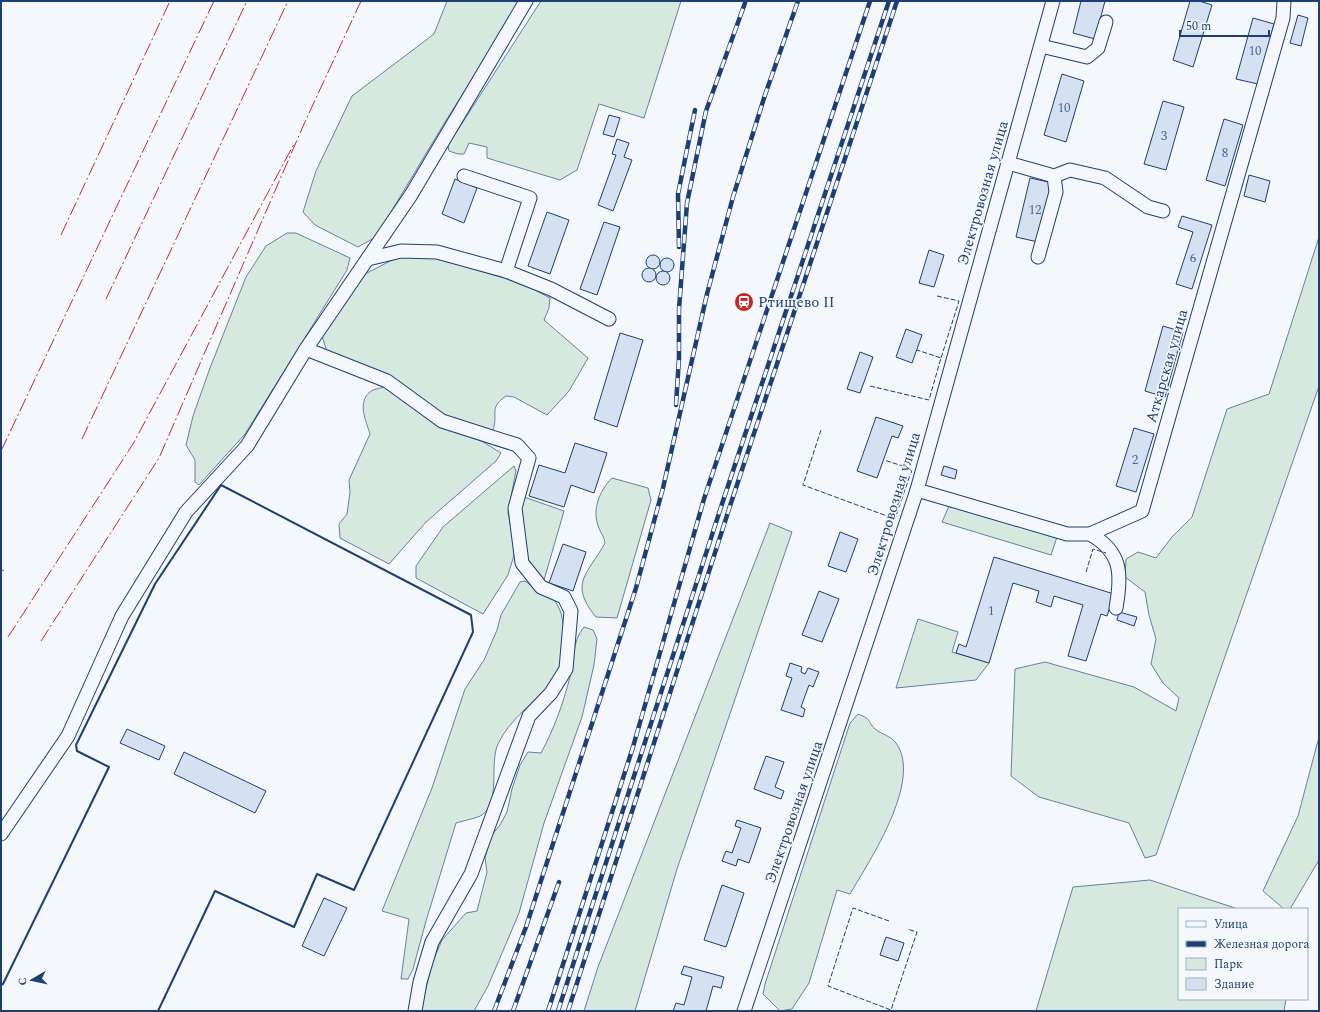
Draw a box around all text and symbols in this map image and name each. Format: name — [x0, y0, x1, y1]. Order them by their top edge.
scale bar — [1180, 12, 1269, 38]
text: 50 m — [1186, 17, 1211, 36]
house number: 10 — [1249, 41, 1262, 61]
house number: 10 — [1058, 98, 1071, 118]
street label: Электровозная улица — [951, 117, 1015, 268]
house number: 3 — [1161, 126, 1168, 146]
house number: 8 — [1222, 143, 1228, 163]
house number: 12 — [1029, 200, 1042, 220]
house number: 6 — [1190, 248, 1197, 268]
station icon: Ртищево II — [733, 291, 755, 313]
place label: Ртищево II — [758, 291, 835, 314]
street label: Аткарская улица — [1140, 306, 1194, 425]
street label: Электровозная улица — [861, 429, 927, 579]
house number: 2 — [1132, 450, 1138, 470]
house number: 1 — [988, 601, 994, 621]
street label: Электровозная улица — [759, 737, 829, 886]
legend — [1178, 908, 1308, 1000]
text: Улица — [1214, 915, 1248, 934]
text: Железная дорога — [1214, 935, 1309, 954]
text: Парк — [1214, 955, 1243, 974]
north arrow — [12, 960, 52, 1000]
text: Здание — [1214, 975, 1254, 994]
text: С — [14, 976, 32, 987]

